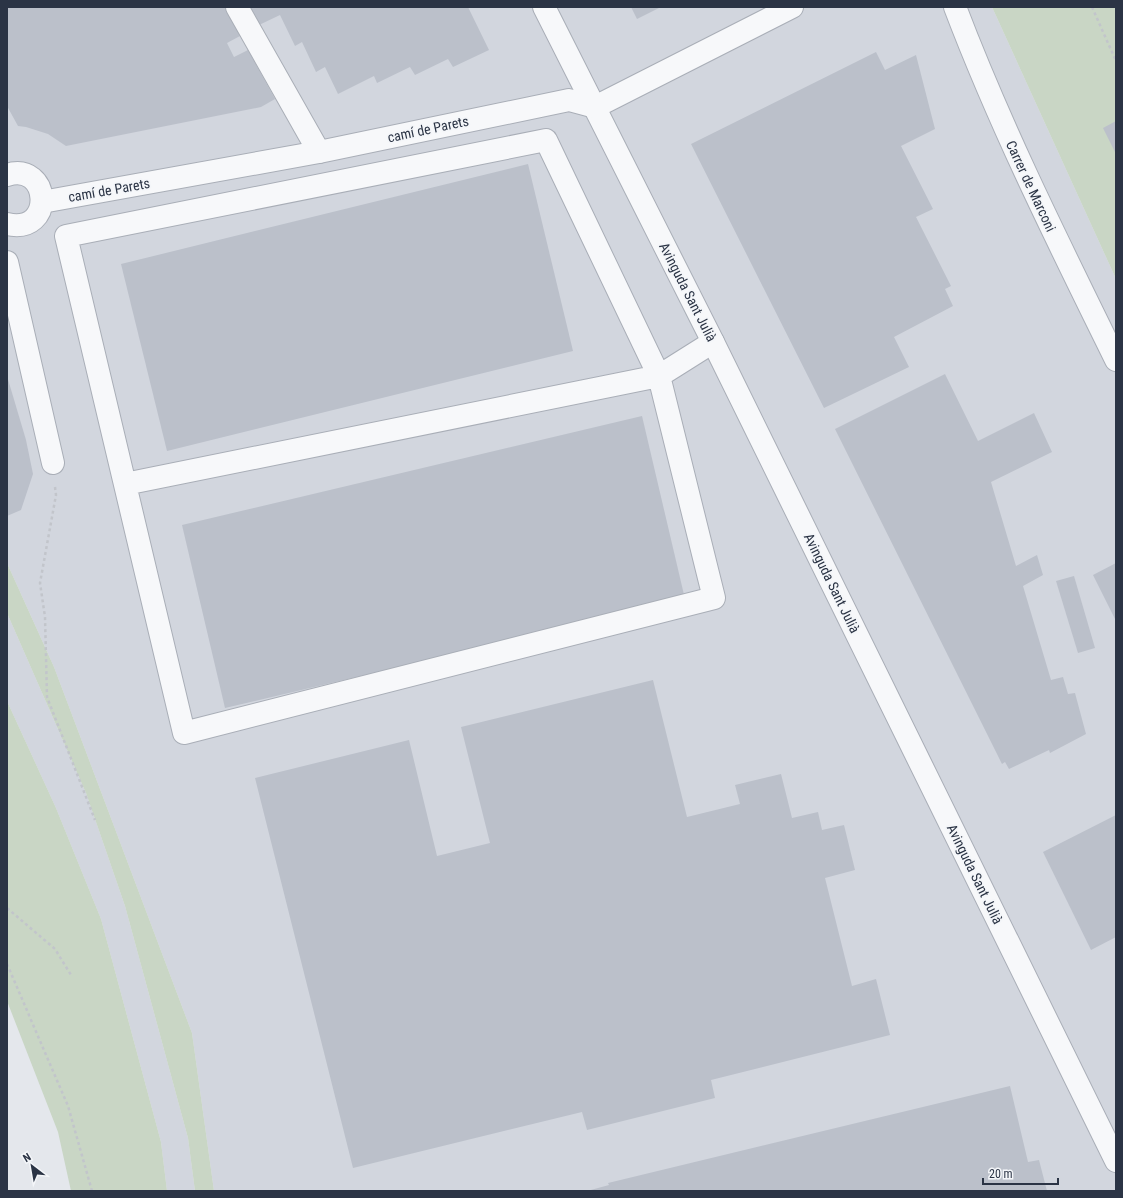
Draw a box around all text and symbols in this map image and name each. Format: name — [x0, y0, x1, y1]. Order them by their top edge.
street label: camí de Parets — [386, 113, 470, 145]
street label: Carrer de Marconi — [1003, 138, 1059, 234]
street label: camí de Parets — [67, 175, 151, 205]
street label: Avinguda Sant Julià — [656, 240, 720, 344]
street label: Avinguda Sant Julià — [801, 530, 863, 636]
street label: Avinguda Sant Julià — [944, 821, 1006, 927]
north arrow — [12, 1146, 52, 1186]
text: N — [21, 1150, 34, 1165]
scale bar — [983, 1160, 1058, 1186]
text: 20 m — [989, 1167, 1013, 1181]

